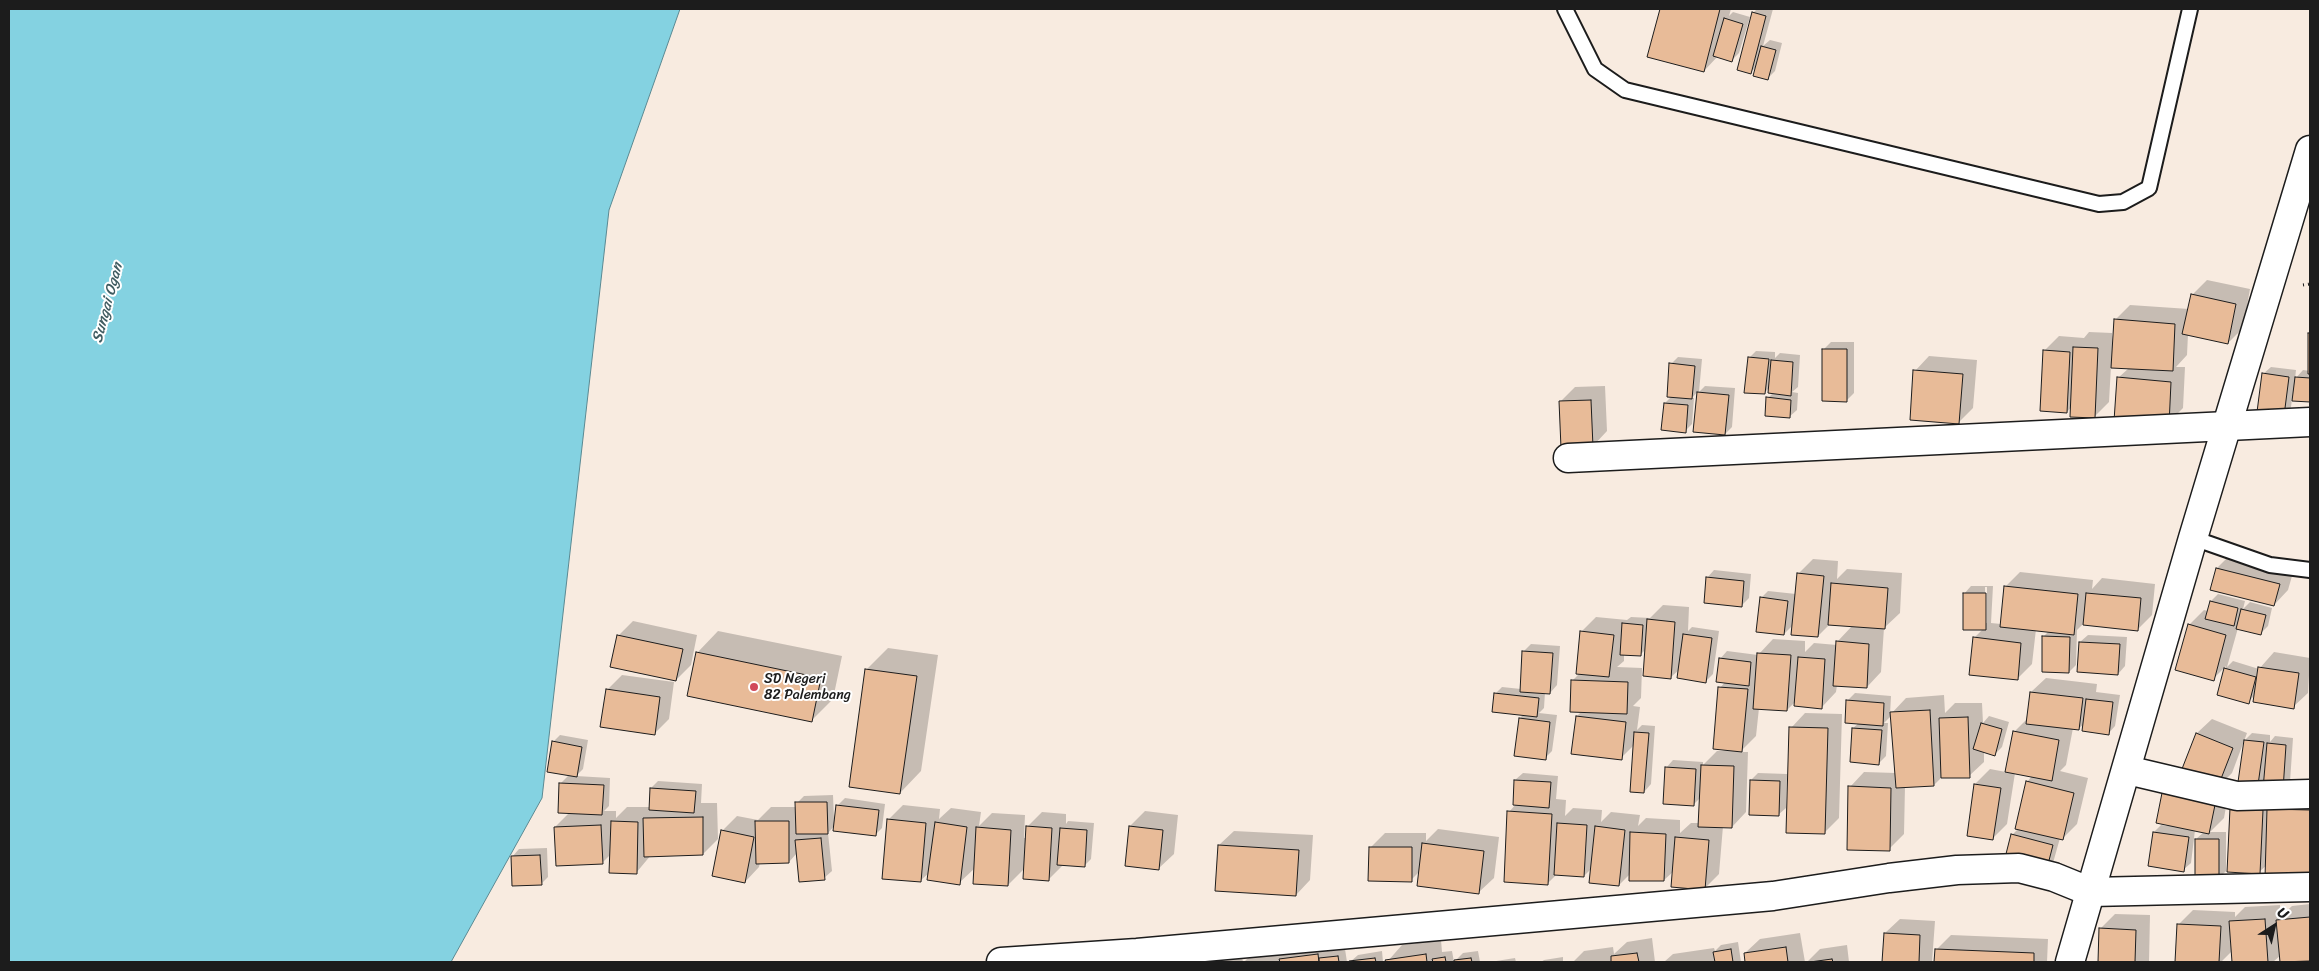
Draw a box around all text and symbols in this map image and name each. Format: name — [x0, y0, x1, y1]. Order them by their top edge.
water label: Sungai Ogan — [89, 261, 127, 345]
place label: SD Negeri 82 Palembang — [764, 671, 851, 704]
marker: SD Negeri 82 Palembang — [748, 681, 760, 693]
text: U — [2272, 900, 2294, 926]
north arrow — [2249, 901, 2299, 951]

